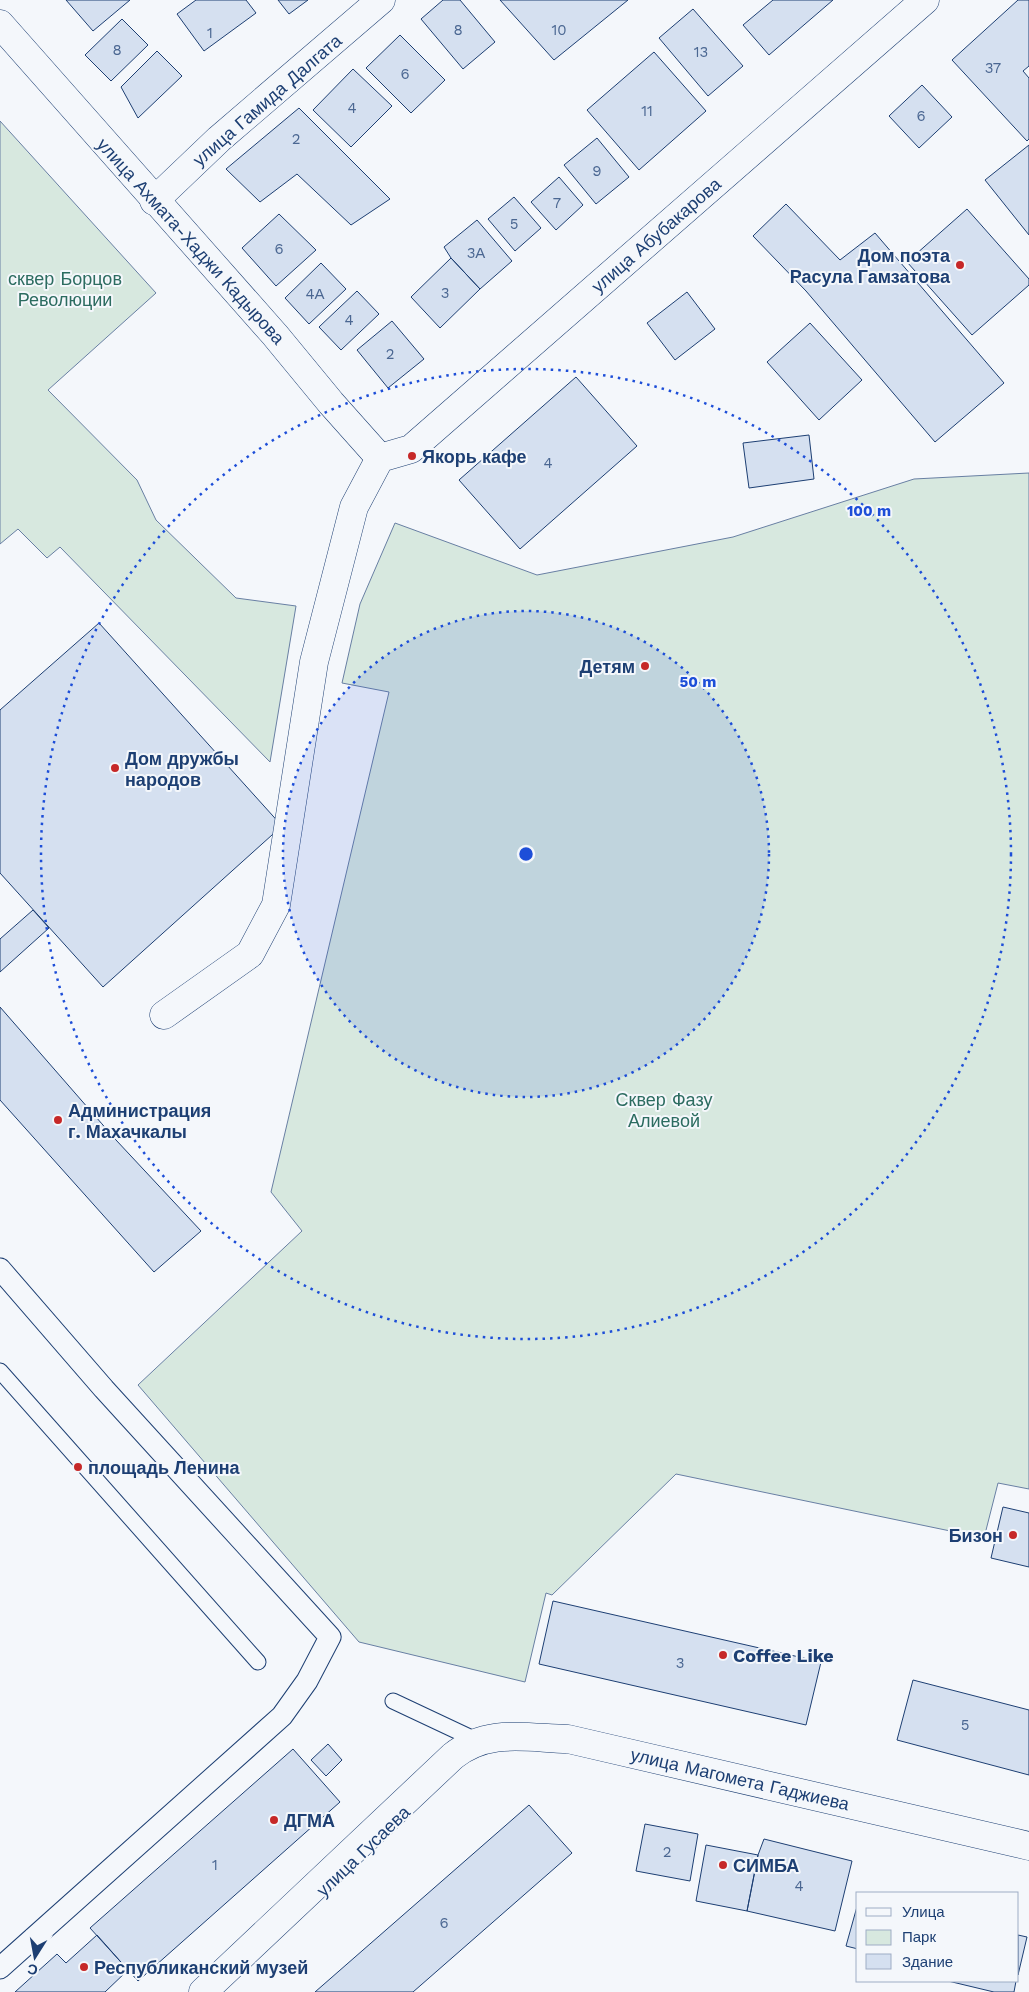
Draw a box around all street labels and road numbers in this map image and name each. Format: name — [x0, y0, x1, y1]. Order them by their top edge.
street label: улица Гамида Далгата — [188, 29, 346, 170]
street label: улица Ахмата-Хаджи Кадырова — [93, 134, 290, 349]
street label: улица Абубакарова — [587, 173, 726, 297]
street label: улица Магомета Гаджиева — [629, 1744, 852, 1815]
street label: улица Гусаева — [312, 1801, 415, 1901]

